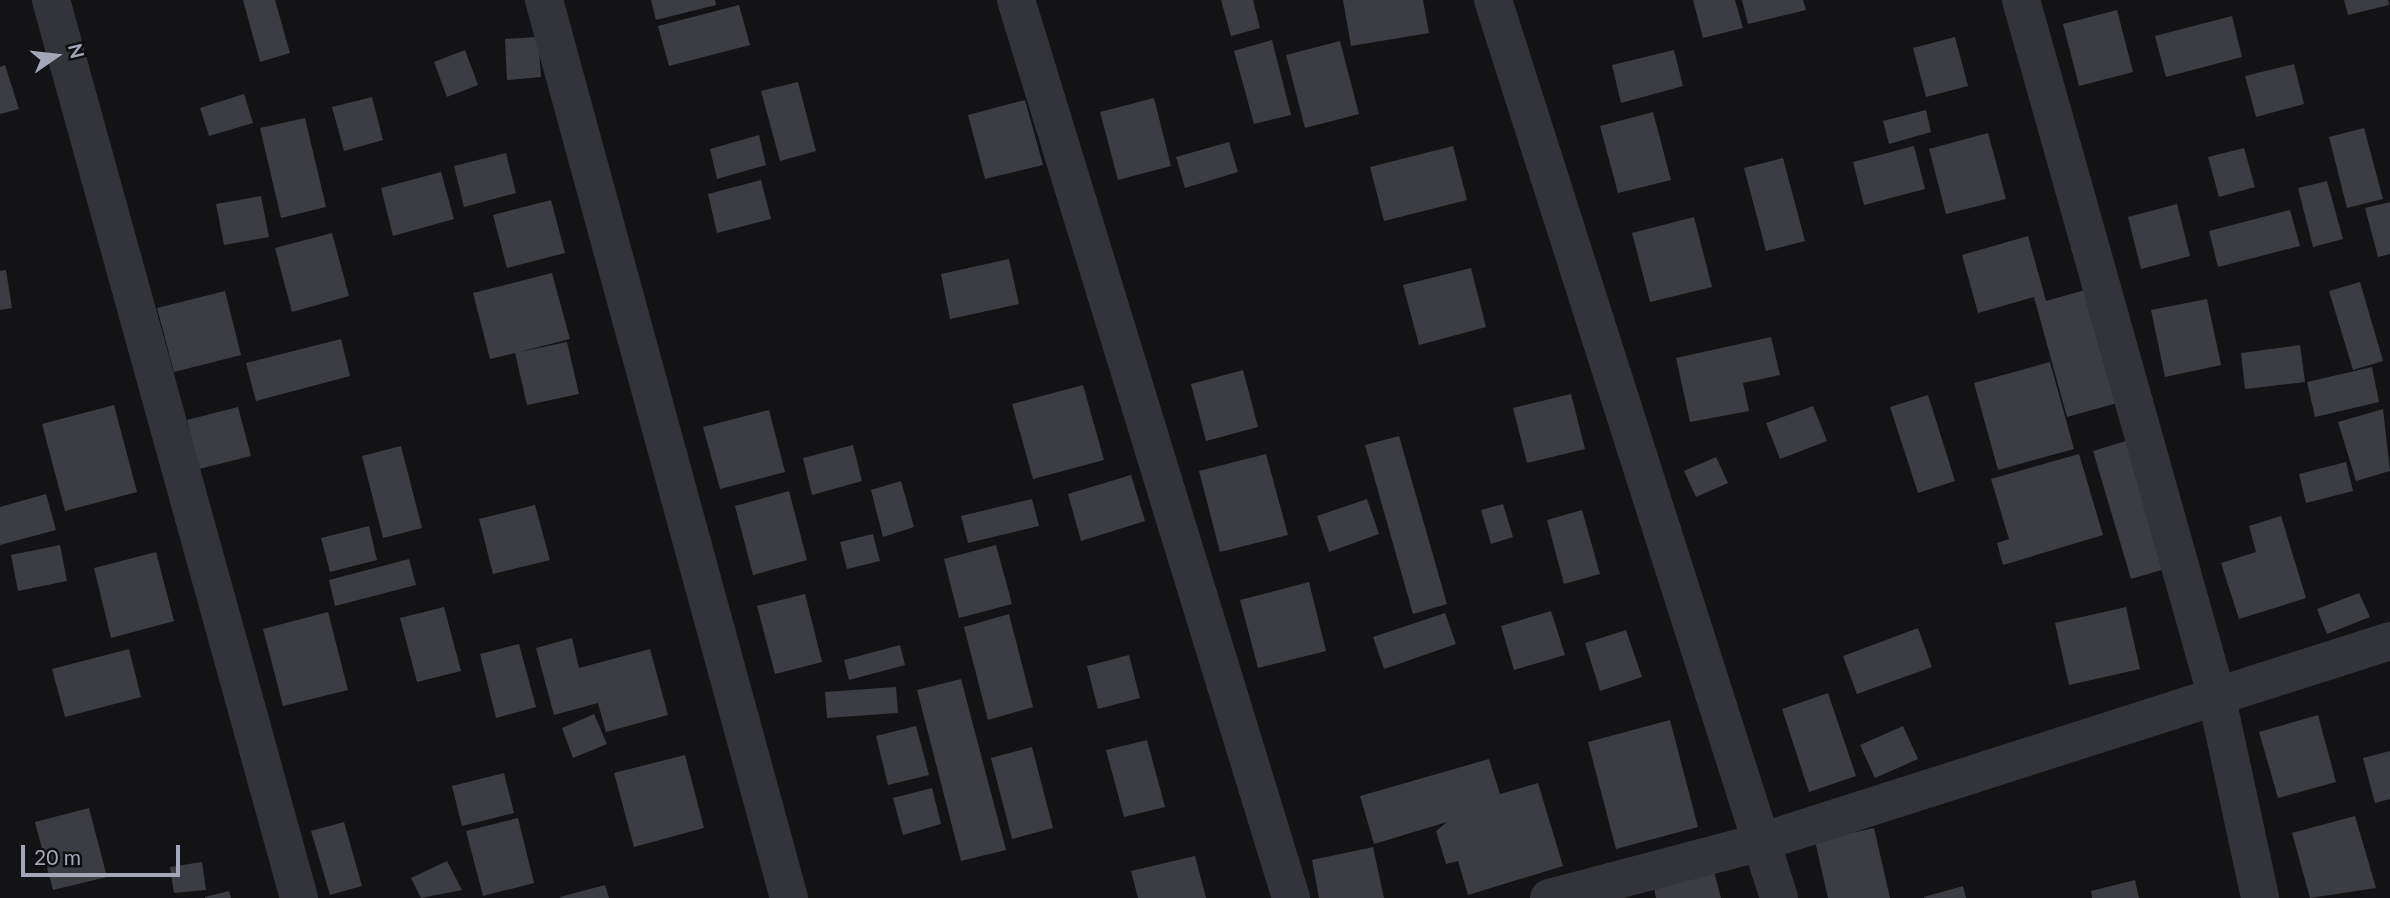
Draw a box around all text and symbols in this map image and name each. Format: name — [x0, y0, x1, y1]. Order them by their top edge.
north arrow — [21, 21, 91, 91]
text: N — [64, 41, 90, 61]
scale bar — [24, 832, 184, 876]
text: 20 m — [34, 844, 81, 869]

